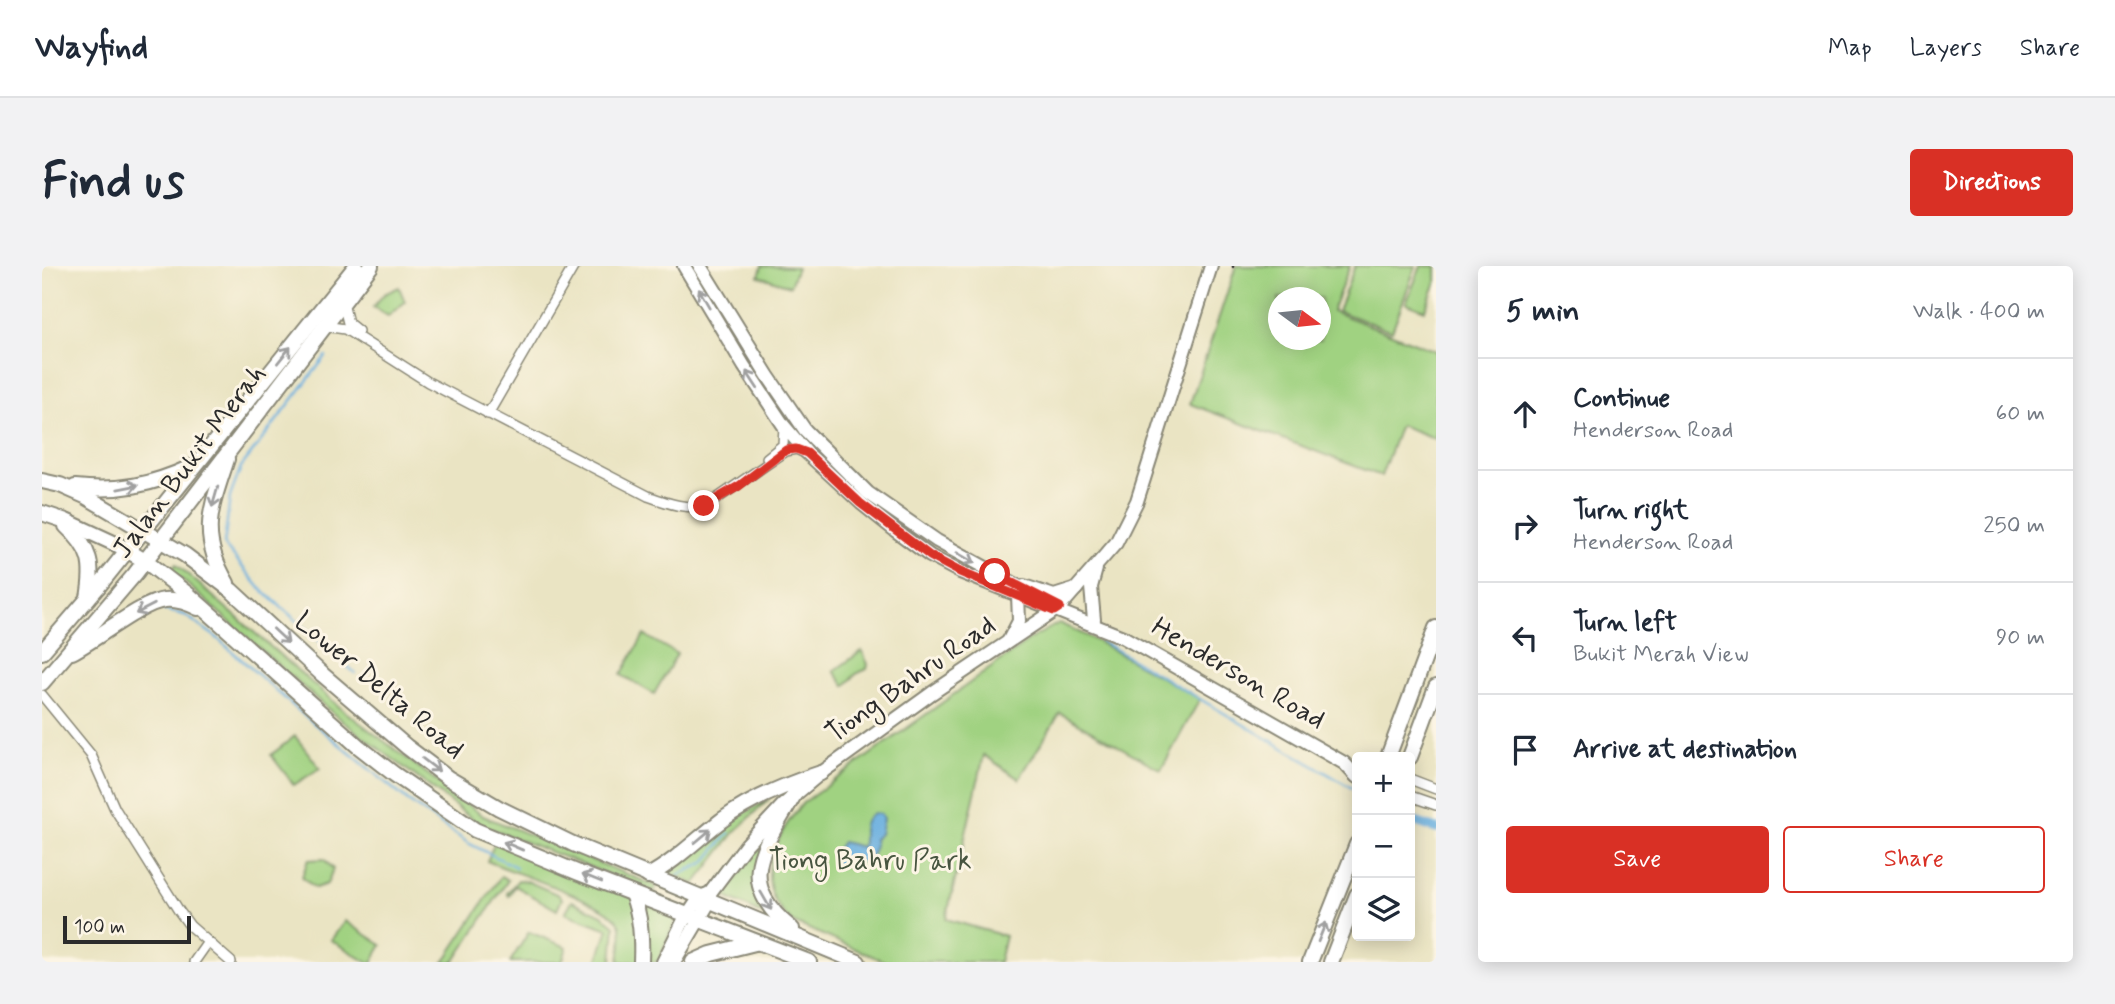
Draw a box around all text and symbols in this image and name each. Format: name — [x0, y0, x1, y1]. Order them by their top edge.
text: Wayfind — [35, 26, 148, 70]
text: Map — [1828, 33, 1872, 64]
text: Layers — [1910, 33, 1982, 64]
text: Share — [2020, 33, 2080, 64]
button: Directions — [1910, 149, 2073, 216]
text: Find us — [42, 150, 185, 215]
north arrow — [1268, 287, 1331, 350]
one-way arrow — [697, 289, 711, 309]
text: 5 min — [1506, 292, 1580, 331]
text: Walk · 400 m — [1913, 297, 2045, 327]
one-way arrow — [276, 346, 291, 364]
street label: Jalan Bukit Merah — [105, 357, 275, 567]
one-way arrow — [745, 370, 759, 390]
text: Continue — [1573, 382, 1670, 416]
icon: ahead — [1506, 395, 1544, 433]
text: 60 m — [1996, 399, 2045, 429]
text: Henderson Road — [1573, 416, 1733, 446]
one-way arrow — [116, 480, 139, 493]
one-way arrow — [208, 485, 221, 507]
route end — [688, 490, 719, 521]
text: Turn right — [1573, 494, 1689, 528]
icon: right — [1506, 507, 1544, 545]
text: 250 m — [1983, 511, 2045, 541]
text: Henderson Road — [1573, 528, 1733, 558]
one-way arrow — [955, 552, 976, 565]
route start — [979, 558, 1010, 589]
one-way arrow — [135, 602, 156, 616]
street label: Lower Delta Road — [286, 604, 472, 768]
text: Turn left — [1573, 606, 1677, 640]
street label: Tiong Bahru Road — [819, 608, 1005, 754]
street label: Henderson Road — [1144, 609, 1332, 739]
icon: left — [1506, 619, 1544, 657]
text: 90 m — [1996, 623, 2045, 653]
one-way arrow — [272, 628, 289, 645]
text: Bukit Merah View — [1573, 640, 1748, 670]
icon: arrive — [1506, 731, 1544, 769]
text: Arrive at destination — [1573, 733, 1797, 767]
map controls — [1352, 752, 1415, 941]
button: + — [1352, 752, 1415, 815]
one-way arrow — [421, 757, 440, 772]
button: − — [1352, 815, 1415, 878]
button: Save — [1506, 826, 1769, 893]
button: Share — [1783, 826, 2045, 893]
one-way arrow — [694, 828, 712, 844]
one-way arrow — [503, 839, 525, 852]
park label: Tiong Bahru Park — [768, 843, 972, 882]
one-way arrow — [582, 871, 603, 884]
button: layers — [1352, 878, 1415, 941]
one-way arrow — [759, 890, 773, 910]
scale bar — [63, 913, 191, 945]
text: 100 m — [74, 915, 125, 940]
one-way arrow — [1317, 921, 1330, 943]

